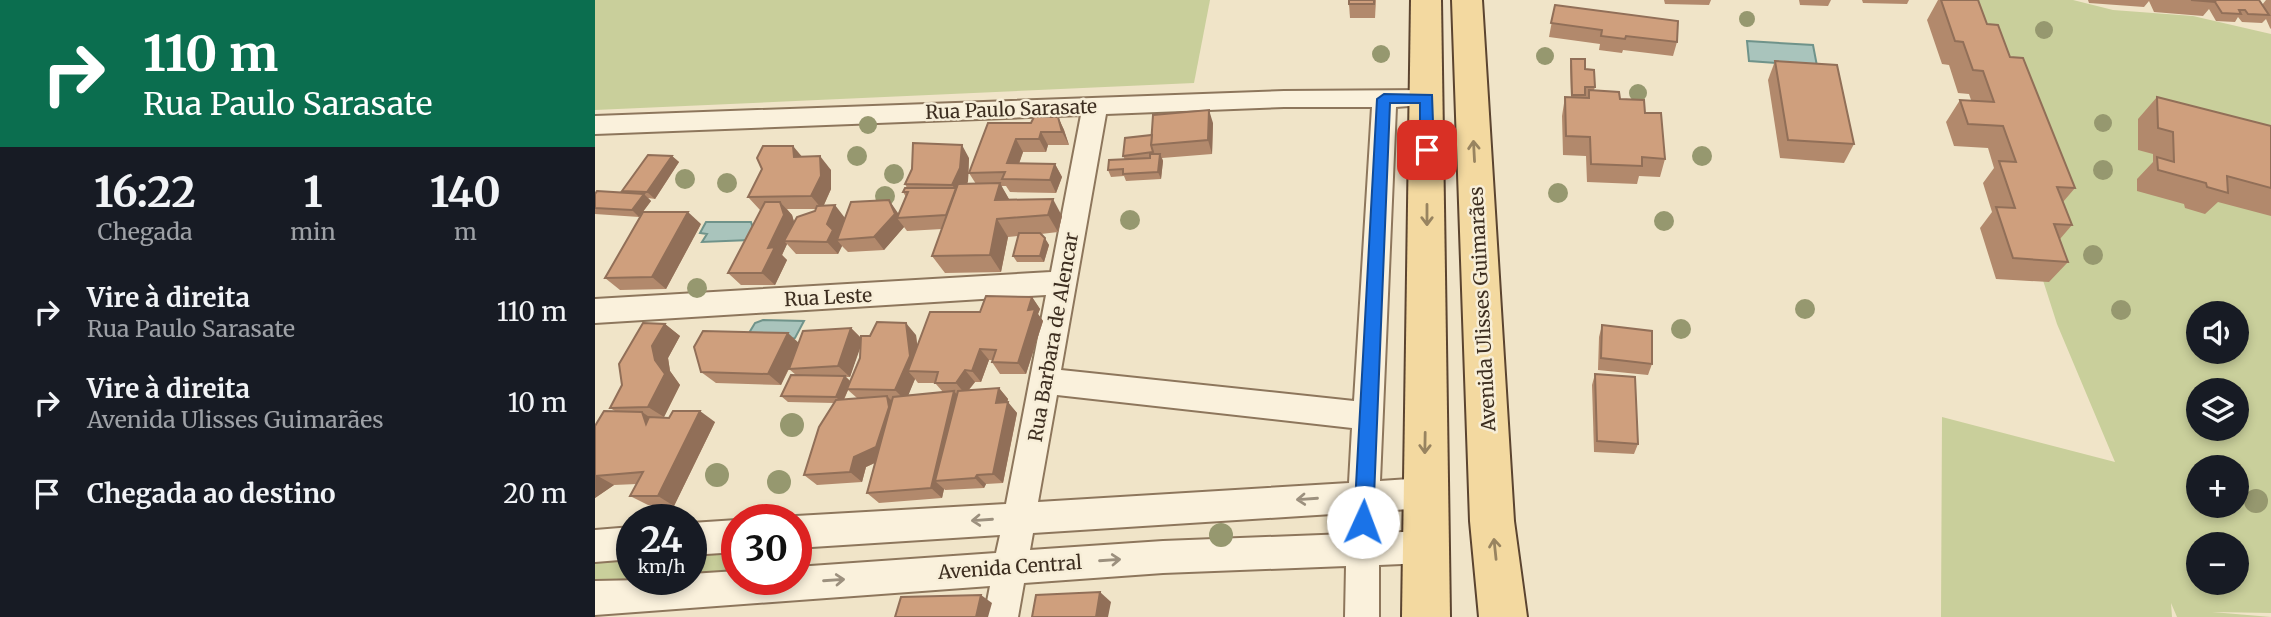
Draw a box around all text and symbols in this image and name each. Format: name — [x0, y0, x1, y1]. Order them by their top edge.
text: 110 m — [143, 23, 278, 84]
icon: right — [28, 28, 119, 119]
text: Rua Paulo Sarasate — [143, 84, 432, 124]
street label: Rua Paulo Sarasate — [925, 94, 1097, 124]
pin — [1397, 120, 1457, 180]
icon: arrive — [1408, 131, 1446, 169]
one-way arrow — [1468, 140, 1481, 163]
text: 16:22 — [94, 166, 196, 218]
text: 1 — [303, 166, 323, 218]
text: 140 — [430, 166, 501, 218]
street label: Avenida Ulisses Guimarães — [1464, 186, 1500, 433]
one-way arrow — [1420, 203, 1434, 226]
text: Chegada — [98, 217, 193, 246]
text: min — [290, 217, 336, 246]
text: m — [454, 217, 477, 246]
street label: Rua Barbara de Alencar — [1023, 230, 1083, 444]
text: Vire à direita — [87, 281, 250, 314]
street label: Rua Leste — [783, 283, 873, 311]
icon: right — [28, 293, 66, 331]
text: 110 m — [497, 295, 567, 328]
map controls — [2186, 301, 2249, 595]
button: sound — [2186, 301, 2249, 364]
text: Rua Paulo Sarasate — [87, 314, 295, 343]
text: Vire à direita — [87, 372, 250, 405]
button: layers — [2186, 378, 2249, 441]
icon: right — [28, 384, 66, 422]
text: 10 m — [508, 386, 567, 419]
text: Avenida Ulisses Guimarães — [87, 405, 384, 434]
one-way arrow — [1418, 431, 1432, 454]
button: + — [2186, 455, 2249, 518]
icon: arrive — [28, 475, 66, 513]
text: Chegada ao destino — [87, 477, 336, 510]
text: 20 m — [503, 477, 567, 510]
position arrow — [1326, 485, 1400, 559]
one-way arrow — [1296, 493, 1319, 506]
speed limit sign: 30 — [721, 504, 812, 595]
one-way arrow — [971, 513, 994, 526]
text: 24 — [640, 518, 683, 562]
button: − — [2186, 532, 2249, 595]
one-way arrow — [1488, 538, 1501, 561]
street label: Avenida Central — [936, 550, 1083, 584]
one-way arrow — [1098, 553, 1121, 566]
text: km/h — [638, 555, 685, 578]
one-way arrow — [822, 573, 845, 586]

